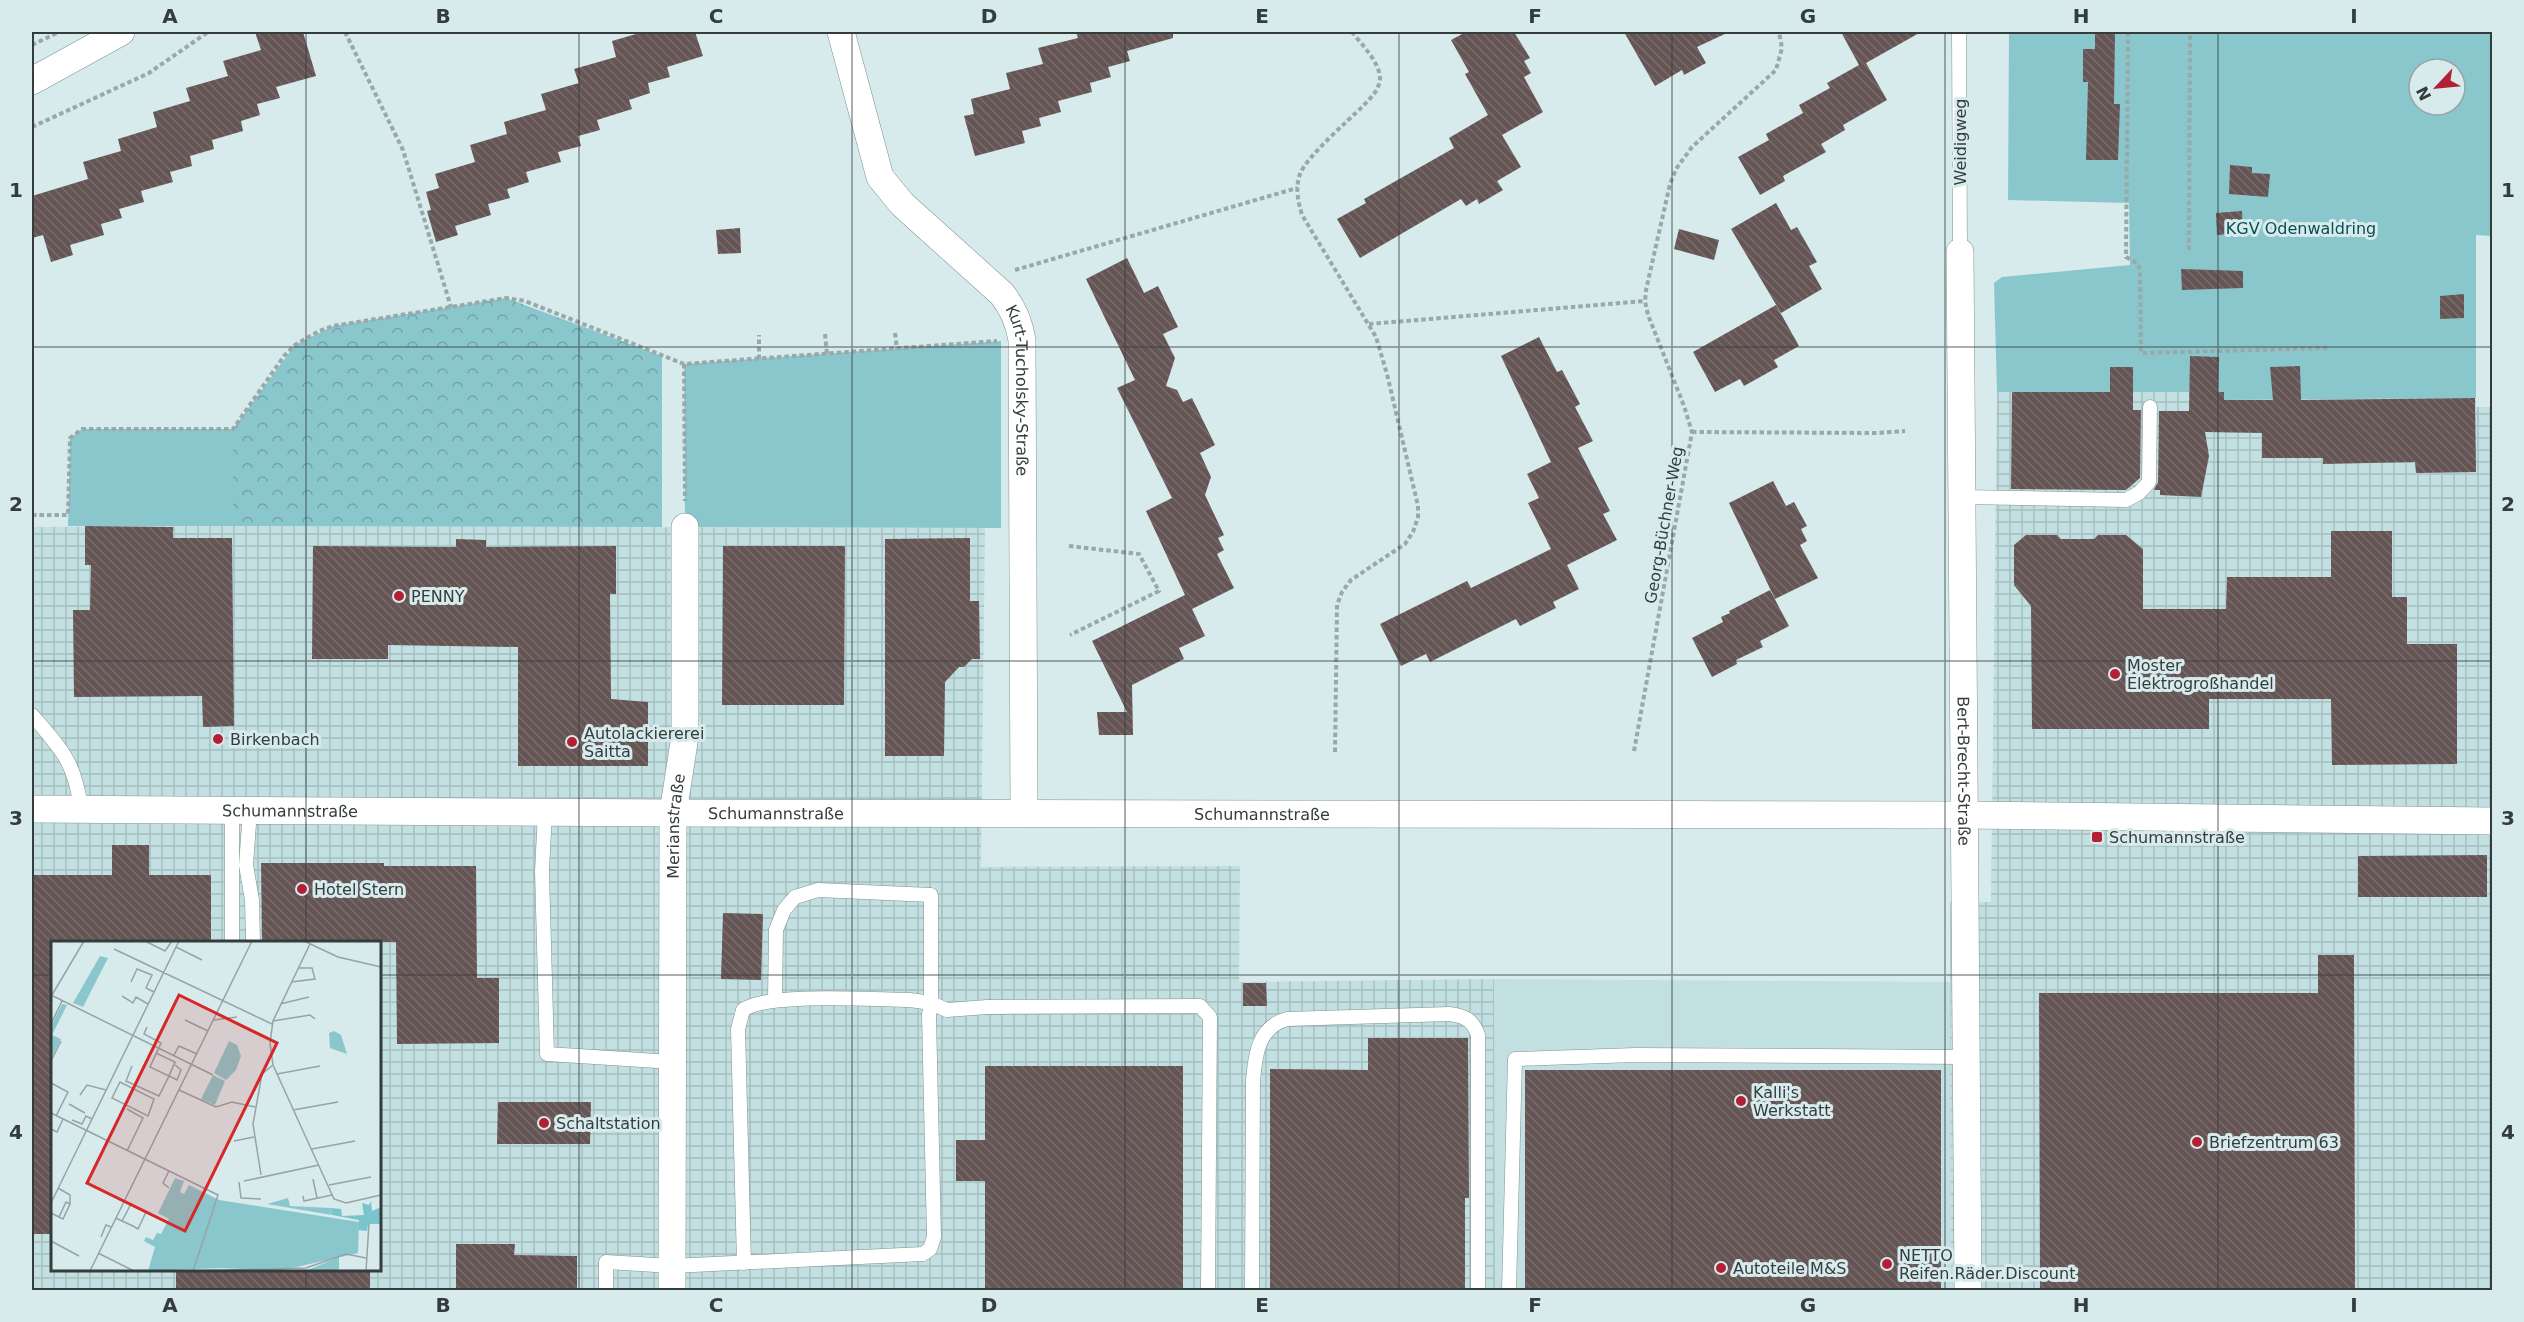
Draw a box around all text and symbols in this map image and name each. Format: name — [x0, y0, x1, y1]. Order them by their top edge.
text: A — [162, 4, 178, 28]
text: B — [435, 4, 451, 28]
text: C — [709, 4, 723, 28]
text: D — [981, 4, 997, 28]
text: E — [1255, 4, 1269, 28]
text: F — [1528, 4, 1542, 28]
text: G — [1800, 4, 1816, 28]
text: H — [2073, 4, 2089, 28]
text: I — [2350, 4, 2358, 28]
north arrow — [2407, 57, 2467, 117]
text: N — [2412, 83, 2435, 104]
street label: Weidigweg — [1951, 98, 1970, 186]
text: 1 — [9, 178, 23, 202]
text: 1 — [2501, 178, 2515, 202]
park label: KGV Odenwaldring — [2226, 219, 2376, 238]
street label: Kurt-Tucholsky-Straße — [1002, 301, 1032, 476]
street label: Georg-Büchner-Weg — [1641, 445, 1687, 605]
text: 2 — [9, 492, 23, 516]
text: 2 — [2501, 492, 2515, 516]
place label: PENNY — [411, 587, 465, 606]
marker: PENNY — [392, 589, 406, 603]
place label: Moster Elektrogroßhandel — [2127, 656, 2274, 693]
marker: Moster Elektrogroßhandel — [2108, 667, 2122, 681]
street label: Bert-Brecht-Straße — [1954, 696, 1974, 846]
place label: Autolackiererei Saitta — [584, 724, 704, 761]
place label: Birkenbach — [230, 730, 320, 749]
marker: Birkenbach — [211, 732, 225, 746]
marker: Autolackiererei Saitta — [565, 735, 579, 749]
street label: Merianstraße — [663, 772, 689, 879]
street label: Schumannstraße — [222, 801, 358, 821]
street label: Schumannstraße — [708, 804, 844, 823]
street label: Schumannstraße — [1194, 804, 1330, 824]
text: 3 — [9, 806, 23, 830]
text: 3 — [2501, 806, 2515, 830]
place label: Schumannstraße — [2109, 828, 2245, 847]
marker: Schumannstraße — [2090, 830, 2104, 844]
place label: Hotel Stern — [314, 880, 404, 899]
marker: Hotel Stern — [295, 882, 309, 896]
inset map — [51, 941, 381, 1271]
place label: Kalli's Werkstatt — [1753, 1083, 1831, 1120]
marker: Kalli's Werkstatt — [1734, 1094, 1748, 1108]
place label: Schaltstation — [556, 1114, 661, 1133]
marker: Schaltstation — [537, 1116, 551, 1130]
text: 4 — [9, 1120, 23, 1144]
text: 4 — [2501, 1120, 2515, 1144]
place label: Briefzentrum 63 — [2209, 1133, 2339, 1152]
marker: Briefzentrum 63 — [2190, 1135, 2204, 1149]
place label: NETTO Reifen.Räder.Discount — [1899, 1246, 2075, 1283]
marker: NETTO Reifen.Räder.Discount — [1880, 1257, 1894, 1271]
place label: Autoteile M&S — [1733, 1259, 1847, 1278]
marker: Autoteile M&S — [1714, 1261, 1728, 1275]
text: A — [162, 1293, 178, 1317]
text: B — [435, 1293, 451, 1317]
text: C — [709, 1293, 723, 1317]
text: D — [981, 1293, 997, 1317]
text: E — [1255, 1293, 1269, 1317]
text: F — [1528, 1293, 1542, 1317]
text: G — [1800, 1293, 1816, 1317]
text: H — [2073, 1293, 2089, 1317]
text: I — [2350, 1293, 2358, 1317]

